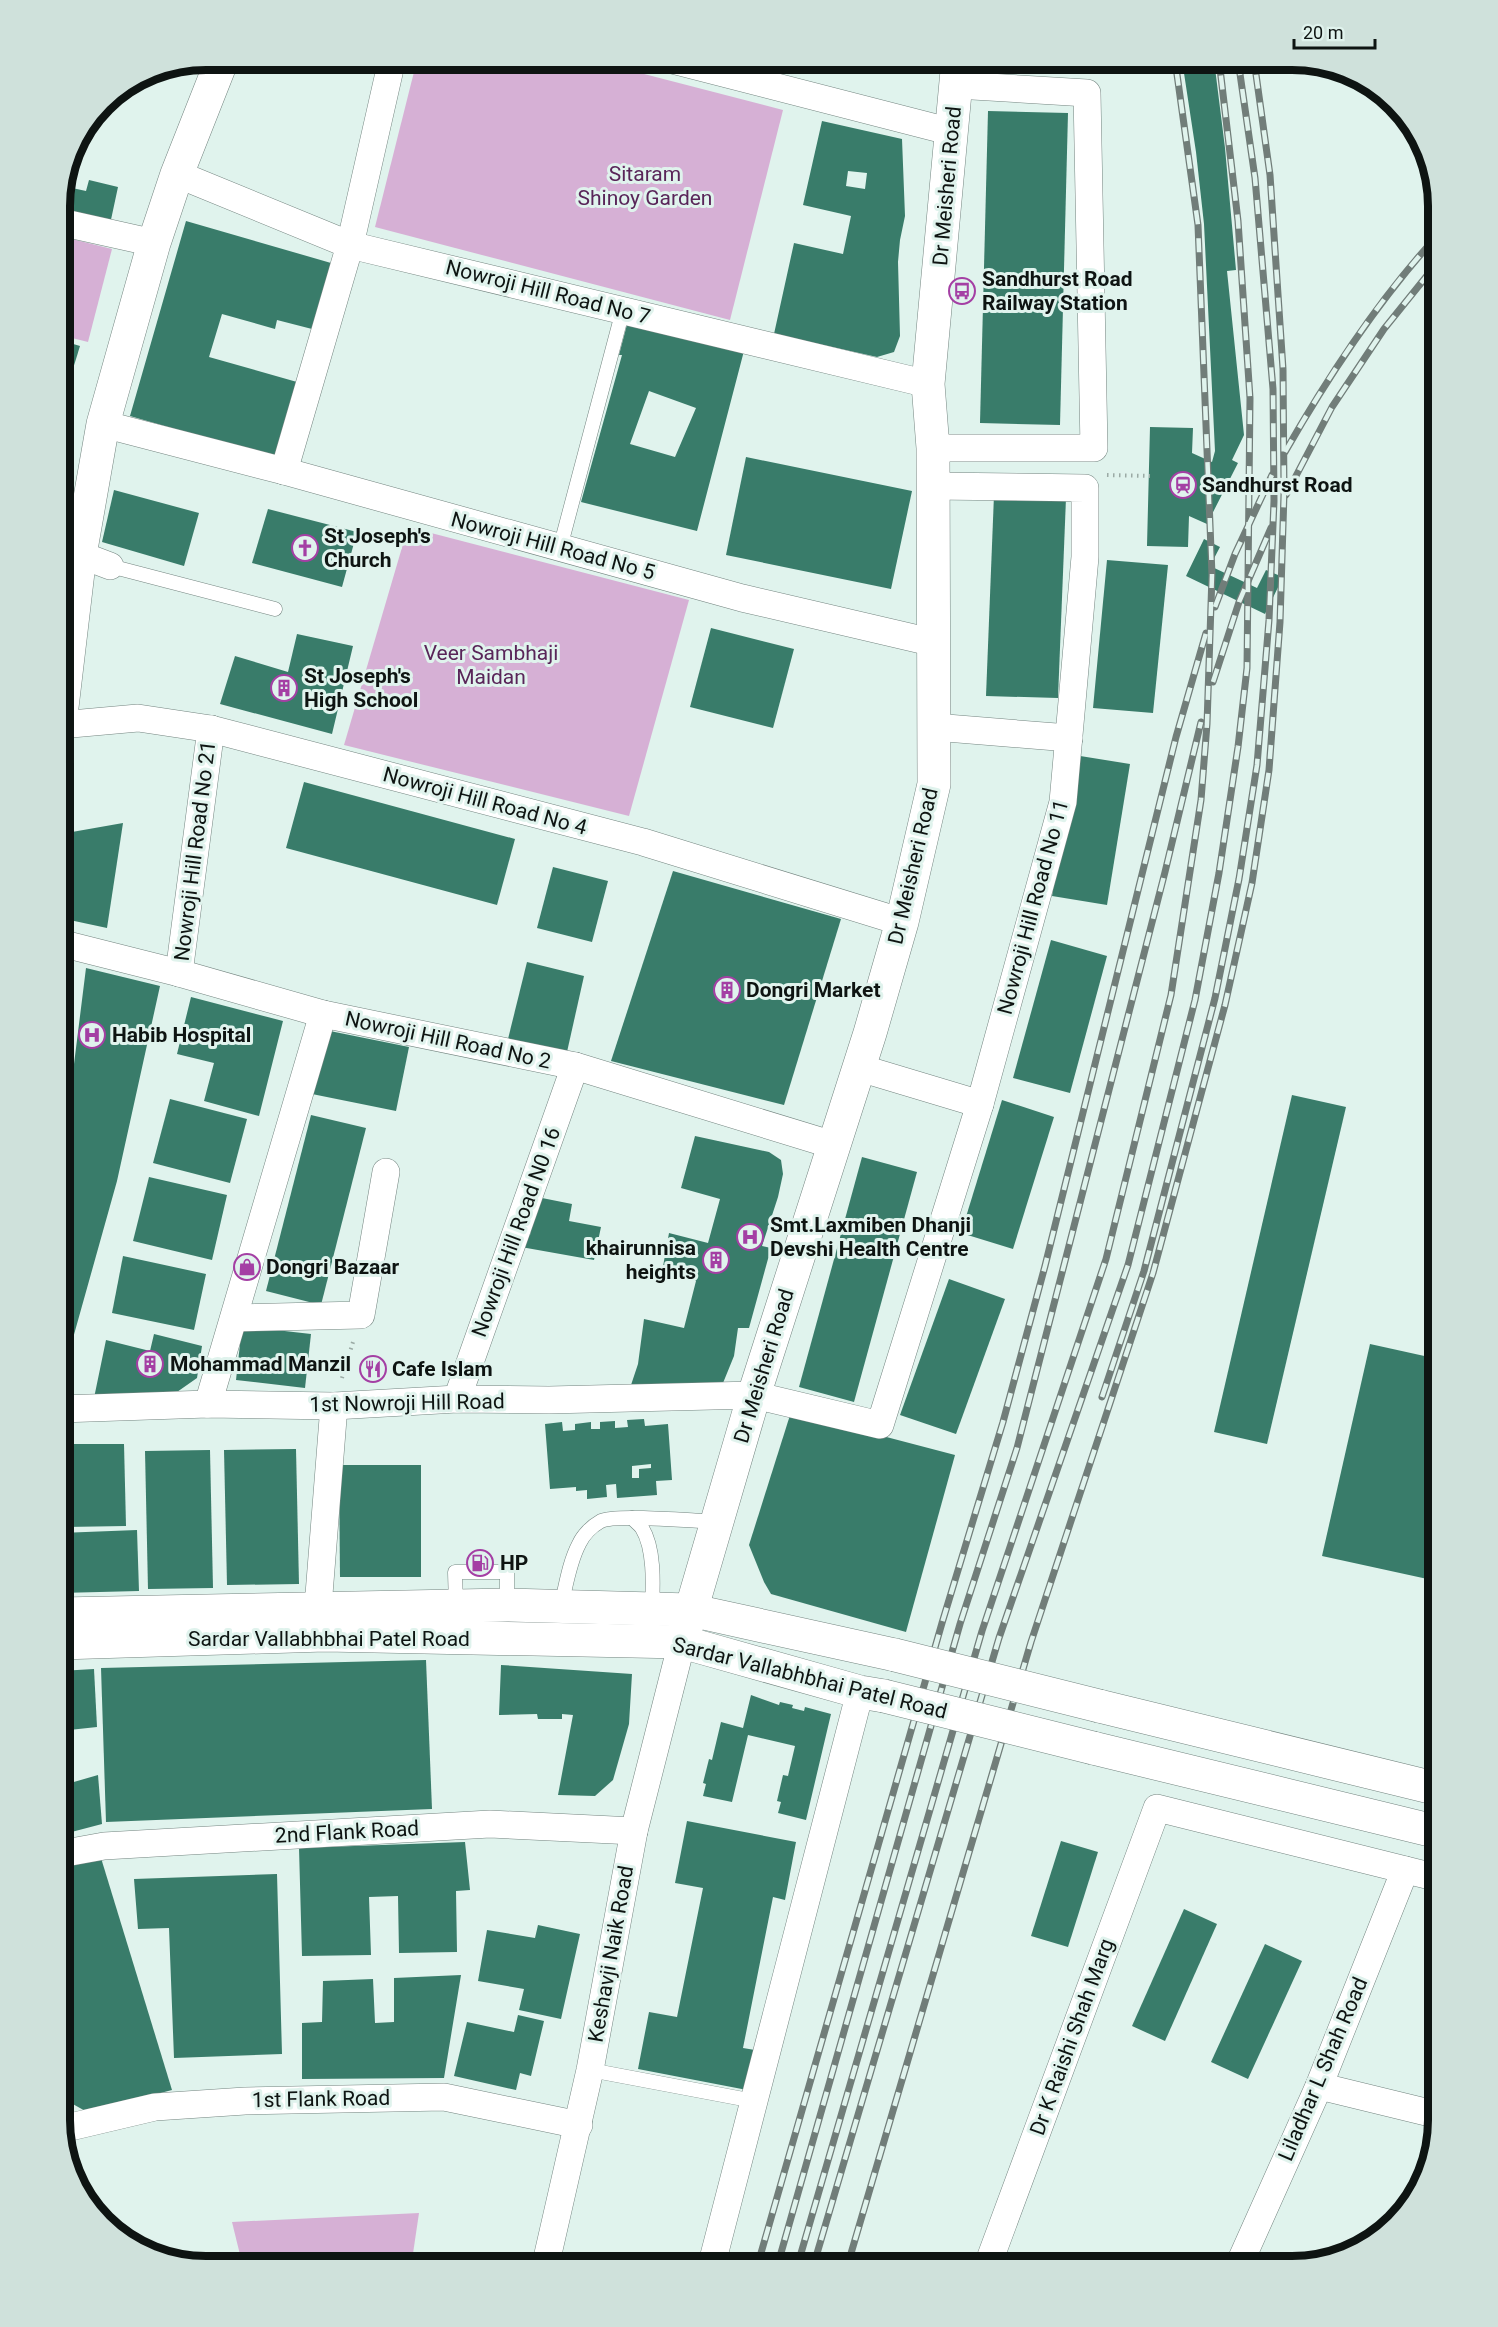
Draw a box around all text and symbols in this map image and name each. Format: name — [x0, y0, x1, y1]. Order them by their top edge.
scale bar — [1294, 12, 1375, 50]
text: 20 m — [1303, 22, 1343, 43]
street label: Dr Meisheri Road — [928, 105, 966, 267]
park label: Sitaram Shinoy Garden — [578, 162, 712, 210]
street label: Nowroji Hill Road No 7 — [443, 255, 653, 329]
place label: Sandhurst Road Railway Station — [982, 267, 1132, 315]
bus stop icon: Sandhurst Road Railway Station — [947, 276, 977, 306]
station icon: Sandhurst Road — [1168, 470, 1198, 500]
place label: Sandhurst Road — [1202, 473, 1352, 497]
street label: Nowroji Hill Road No 5 — [449, 507, 657, 585]
place label: St Joseph's Church — [324, 524, 431, 572]
church icon: St Joseph's Church — [290, 533, 320, 563]
park label: Veer Sambhaji Maidan — [424, 641, 558, 689]
place label: St Joseph's High School — [304, 664, 418, 712]
building icon: St Joseph's High School — [269, 673, 299, 703]
street label: Nowroji Hill Road No 21 — [170, 740, 220, 962]
street label: Nowroji Hill Road No 4 — [381, 762, 590, 840]
street label: Dr Meisheri Road — [883, 785, 943, 947]
street label: Nowroji Hill Road No 11 — [993, 797, 1073, 1017]
building icon: Dongri Market — [712, 975, 742, 1005]
place label: Dongri Market — [746, 978, 881, 1002]
street label: Nowroji Hill Road No 2 — [343, 1006, 553, 1074]
hospital icon: Habib Hospital — [77, 1020, 107, 1050]
place label: Habib Hospital — [112, 1023, 251, 1047]
street label: Nowroji Hill Road N0 16 — [467, 1124, 565, 1340]
place label: Smt.Laxmiben Dhanji Devshi Health Centre — [770, 1213, 971, 1261]
hospital icon: Smt.Laxmiben Dhanji Devshi Health Centre — [735, 1222, 765, 1252]
place label: khairunnisa heights — [586, 1236, 696, 1284]
building icon: khairunnisa heights — [701, 1245, 731, 1275]
shop icon: Dongri Bazaar — [232, 1252, 262, 1282]
place label: Dongri Bazaar — [266, 1255, 400, 1279]
street label: Dr Meisheri Road — [729, 1286, 799, 1446]
building icon: Mohammad Manzil — [135, 1349, 165, 1379]
place label: Mohammad Manzil — [170, 1352, 351, 1376]
restaurant icon: Cafe Islam — [358, 1354, 388, 1384]
place label: Cafe Islam — [392, 1357, 493, 1381]
street label: 1st Nowroji Hill Road — [309, 1389, 505, 1417]
fuel station icon: HP — [465, 1548, 495, 1578]
place label: HP — [500, 1551, 528, 1575]
street label: Sardar Vallabhbhai Patel Road — [188, 1627, 470, 1651]
street label: Sardar Vallabhbhai Patel Road — [670, 1632, 950, 1724]
street label: 2nd Flank Road — [274, 1816, 420, 1848]
street label: Keshavji Naik Road — [584, 1864, 638, 2044]
street label: Dr K Raishi Shah Marg — [1025, 1935, 1119, 2139]
street label: Liladhar L Shah Road — [1273, 1974, 1373, 2164]
street label: 1st Flank Road — [252, 2086, 390, 2112]

